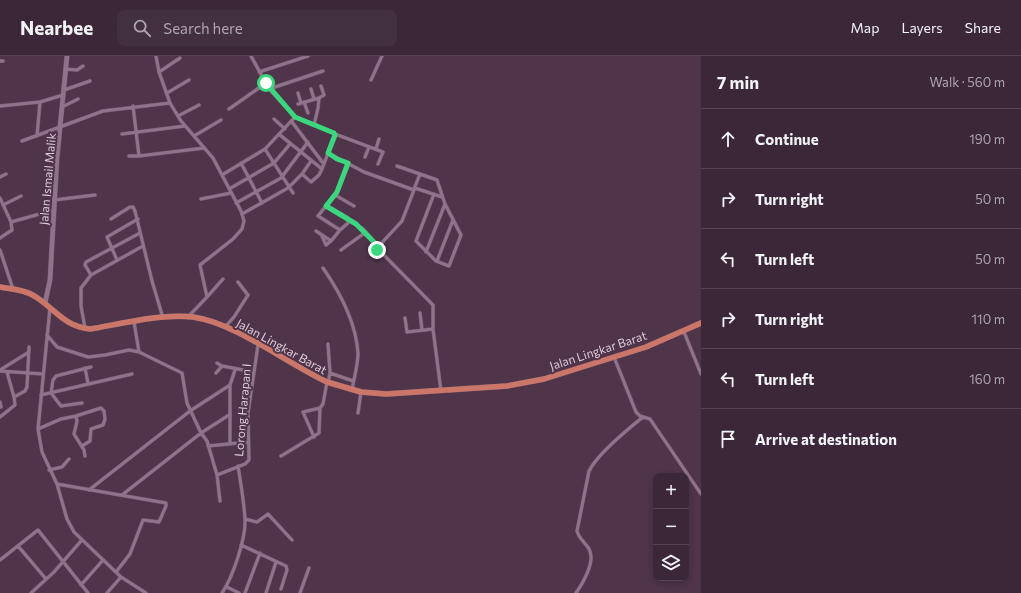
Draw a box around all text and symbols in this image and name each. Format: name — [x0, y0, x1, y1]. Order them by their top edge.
search box — [117, 10, 397, 46]
text: Nearbee — [20, 16, 93, 39]
icon: search — [131, 17, 153, 39]
text: Search here — [163, 19, 243, 37]
text: Map — [851, 19, 879, 36]
text: Layers — [901, 19, 943, 36]
text: Share — [965, 19, 1001, 36]
text: 7 min — [717, 72, 759, 93]
route start — [257, 74, 275, 92]
text: Walk · 560 m — [930, 74, 1005, 90]
icon: ahead — [717, 128, 739, 150]
text: Continue — [755, 130, 819, 148]
text: 190 m — [969, 131, 1005, 147]
street label: Jalan Ismail Malik — [36, 132, 59, 226]
icon: right — [717, 188, 739, 210]
text: Turn right — [755, 190, 824, 208]
text: 50 m — [975, 191, 1005, 207]
route end — [368, 241, 386, 259]
icon: left — [717, 248, 739, 270]
text: Turn left — [755, 250, 814, 268]
text: 50 m — [975, 251, 1005, 267]
icon: right — [717, 308, 739, 330]
text: Turn right — [755, 310, 824, 328]
text: 110 m — [972, 311, 1005, 327]
street label: Jalan Lingkar Barat — [234, 315, 330, 378]
street label: Jalan Lingkar Barat — [548, 328, 649, 373]
street label: Lorong Harapan I — [231, 363, 253, 457]
icon: left — [717, 368, 739, 390]
text: Turn left — [755, 370, 814, 388]
text: 160 m — [969, 371, 1005, 387]
icon: arrive — [717, 428, 739, 450]
text: Arrive at destination — [755, 430, 897, 448]
map controls — [653, 473, 689, 581]
button: + — [653, 473, 689, 509]
button: − — [653, 509, 689, 545]
button: layers — [653, 545, 689, 581]

